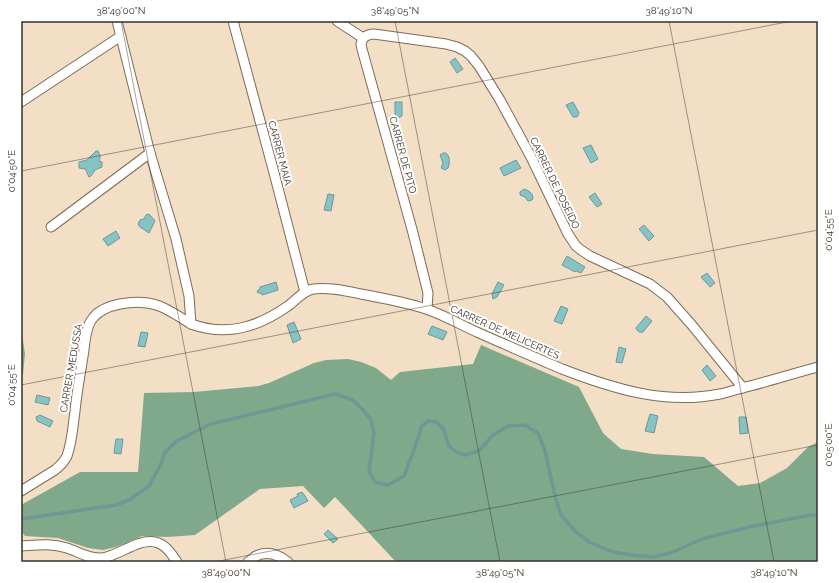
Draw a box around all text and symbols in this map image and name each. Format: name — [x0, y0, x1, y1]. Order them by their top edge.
text: 38°49'00"N — [97, 5, 145, 16]
text: 38°49'05"N — [371, 5, 419, 16]
text: 38°49'10"N — [645, 5, 693, 16]
street label: CARRER DE PITO — [387, 115, 419, 195]
street label: CARRER MAIA — [266, 119, 294, 187]
street label: CARRER DE POSEIDO — [528, 135, 582, 231]
text: 0°04'50"E — [6, 150, 17, 192]
text: 0°04'55"E — [823, 209, 834, 251]
street label: CARRER DE MELICERTES — [449, 303, 561, 361]
street label: CARRER MEDUSSA — [58, 322, 84, 413]
text: 0°04'55"E — [6, 364, 17, 406]
text: 0°05'00"E — [823, 423, 834, 467]
text: 38°49'00"N — [202, 567, 250, 578]
text: 38°49'05"N — [476, 567, 524, 578]
text: 38°49'10"N — [750, 567, 798, 578]

